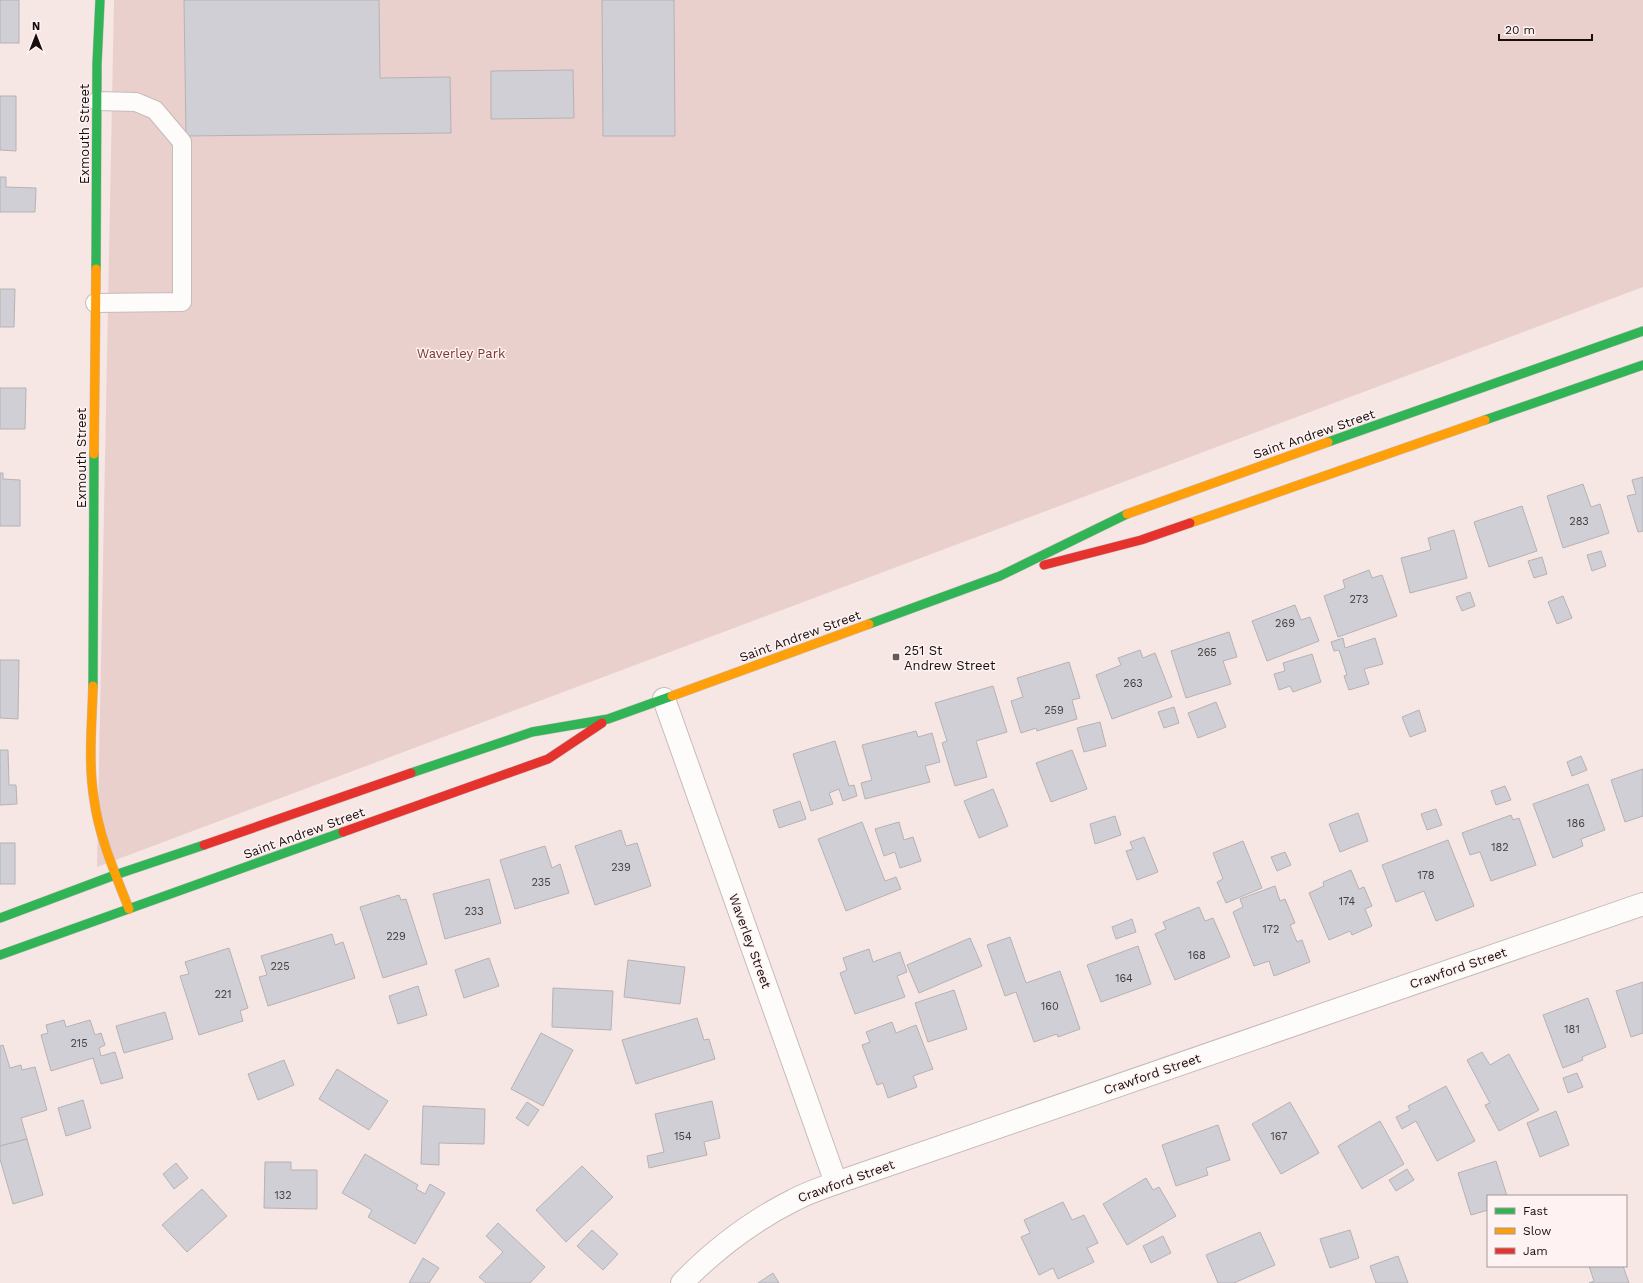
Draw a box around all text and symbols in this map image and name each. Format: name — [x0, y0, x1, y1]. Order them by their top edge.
north arrow — [16, 16, 56, 56]
scale bar — [1499, 16, 1592, 42]
text: N — [32, 20, 40, 33]
text: 20 m — [1505, 23, 1535, 37]
street label: Exmouth Street — [77, 83, 92, 184]
park label: Waverley Park — [417, 346, 506, 361]
street label: Saint Andrew Street — [1251, 406, 1377, 462]
street label: Exmouth Street — [74, 407, 89, 508]
house number: 283 — [1569, 515, 1589, 528]
house number: 273 — [1350, 593, 1368, 606]
street label: Saint Andrew Street — [737, 607, 863, 665]
house number: 269 — [1275, 617, 1295, 630]
place label: 251 St Andrew Street — [904, 643, 996, 673]
house number: 265 — [1197, 646, 1217, 659]
marker: 251 St Andrew Street — [891, 652, 901, 662]
house number: 263 — [1123, 677, 1143, 690]
house number: 259 — [1044, 704, 1064, 717]
street label: Saint Andrew Street — [241, 804, 367, 862]
house number: 186 — [1567, 817, 1585, 830]
house number: 182 — [1491, 841, 1509, 854]
house number: 239 — [611, 861, 631, 874]
house number: 178 — [1417, 869, 1435, 882]
house number: 235 — [531, 876, 551, 889]
street label: Waverley Street — [726, 892, 774, 991]
house number: 174 — [1339, 895, 1355, 908]
house number: 233 — [464, 905, 484, 918]
house number: 172 — [1263, 923, 1279, 936]
house number: 229 — [386, 930, 406, 943]
street label: Crawford Street — [1407, 944, 1509, 992]
house number: 168 — [1188, 949, 1206, 962]
house number: 225 — [270, 960, 290, 973]
house number: 164 — [1115, 972, 1133, 985]
house number: 221 — [214, 988, 232, 1001]
house number: 160 — [1041, 1000, 1059, 1013]
house number: 181 — [1564, 1023, 1580, 1036]
house number: 215 — [70, 1037, 88, 1050]
street label: Crawford Street — [1101, 1050, 1203, 1098]
house number: 154 — [674, 1130, 692, 1143]
house number: 167 — [1270, 1130, 1288, 1143]
street label: Crawford Street — [796, 1156, 897, 1205]
house number: 132 — [274, 1189, 292, 1202]
legend — [1487, 1195, 1627, 1267]
text: Fast — [1523, 1204, 1548, 1218]
text: Slow — [1523, 1224, 1551, 1238]
text: Jam — [1523, 1244, 1548, 1258]

